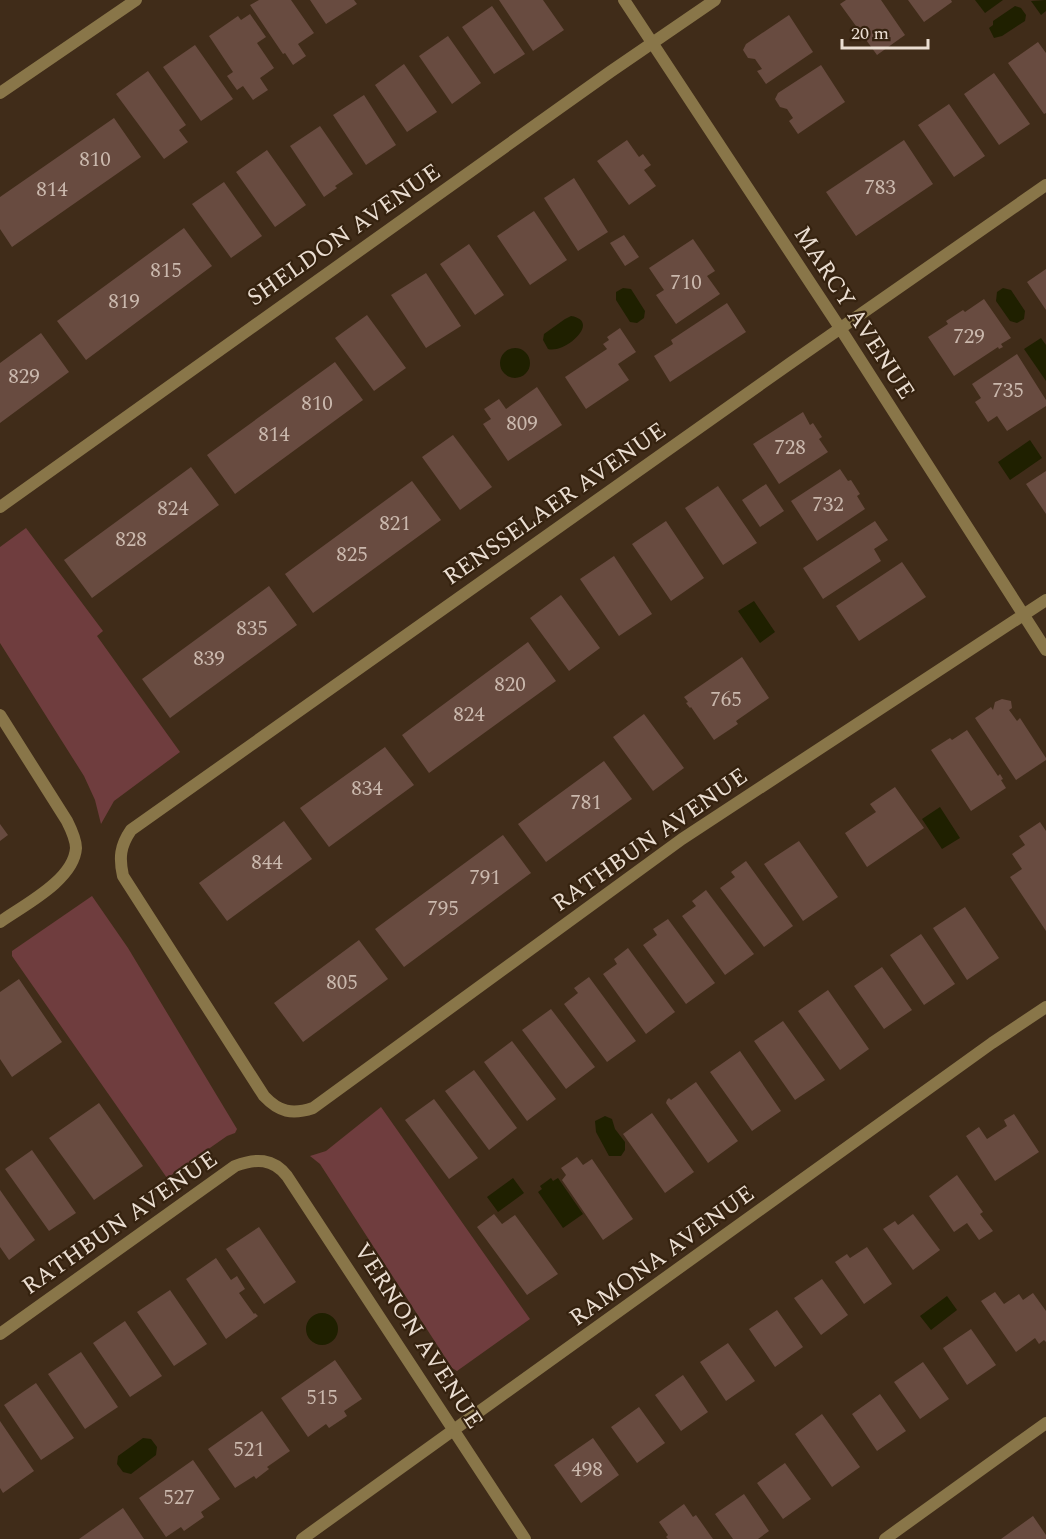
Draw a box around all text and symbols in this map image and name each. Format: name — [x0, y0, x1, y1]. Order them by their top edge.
scale bar — [842, 12, 928, 50]
text: 20 m — [851, 20, 889, 47]
house number: 810 — [79, 144, 111, 176]
street label: SHELDON AVENUE — [240, 154, 448, 316]
house number: 783 — [864, 172, 896, 204]
house number: 814 — [36, 174, 68, 206]
street label: MARCY AVENUE — [784, 219, 924, 407]
house number: 815 — [150, 255, 182, 287]
house number: 710 — [670, 267, 702, 299]
house number: 819 — [108, 286, 140, 318]
house number: 729 — [953, 321, 985, 353]
house number: 829 — [8, 361, 40, 393]
house number: 735 — [992, 375, 1024, 407]
house number: 810 — [301, 388, 333, 420]
house number: 809 — [506, 408, 538, 440]
street label: RENSSELAER AVENUE — [436, 413, 674, 595]
house number: 814 — [258, 419, 290, 451]
house number: 728 — [774, 432, 806, 464]
house number: 732 — [812, 489, 844, 521]
house number: 824 — [157, 493, 189, 525]
house number: 821 — [379, 508, 411, 540]
house number: 828 — [115, 524, 147, 556]
house number: 825 — [336, 539, 368, 571]
house number: 835 — [236, 613, 268, 645]
house number: 839 — [193, 643, 225, 675]
house number: 820 — [494, 669, 526, 701]
house number: 765 — [710, 684, 742, 716]
house number: 824 — [453, 699, 485, 731]
street label: RATHBUN AVENUE — [545, 759, 755, 921]
house number: 834 — [351, 773, 383, 805]
house number: 781 — [570, 787, 602, 819]
house number: 844 — [251, 847, 283, 879]
house number: 791 — [469, 862, 501, 894]
house number: 795 — [427, 893, 459, 925]
house number: 805 — [326, 967, 358, 999]
street label: RATHBUN AVENUE — [15, 1142, 225, 1304]
street label: RAMONA AVENUE — [562, 1176, 762, 1336]
street label: VERNON AVENUE — [344, 1236, 492, 1436]
house number: 515 — [306, 1382, 338, 1414]
house number: 521 — [233, 1434, 265, 1466]
house number: 498 — [571, 1454, 603, 1486]
house number: 527 — [163, 1482, 195, 1514]

